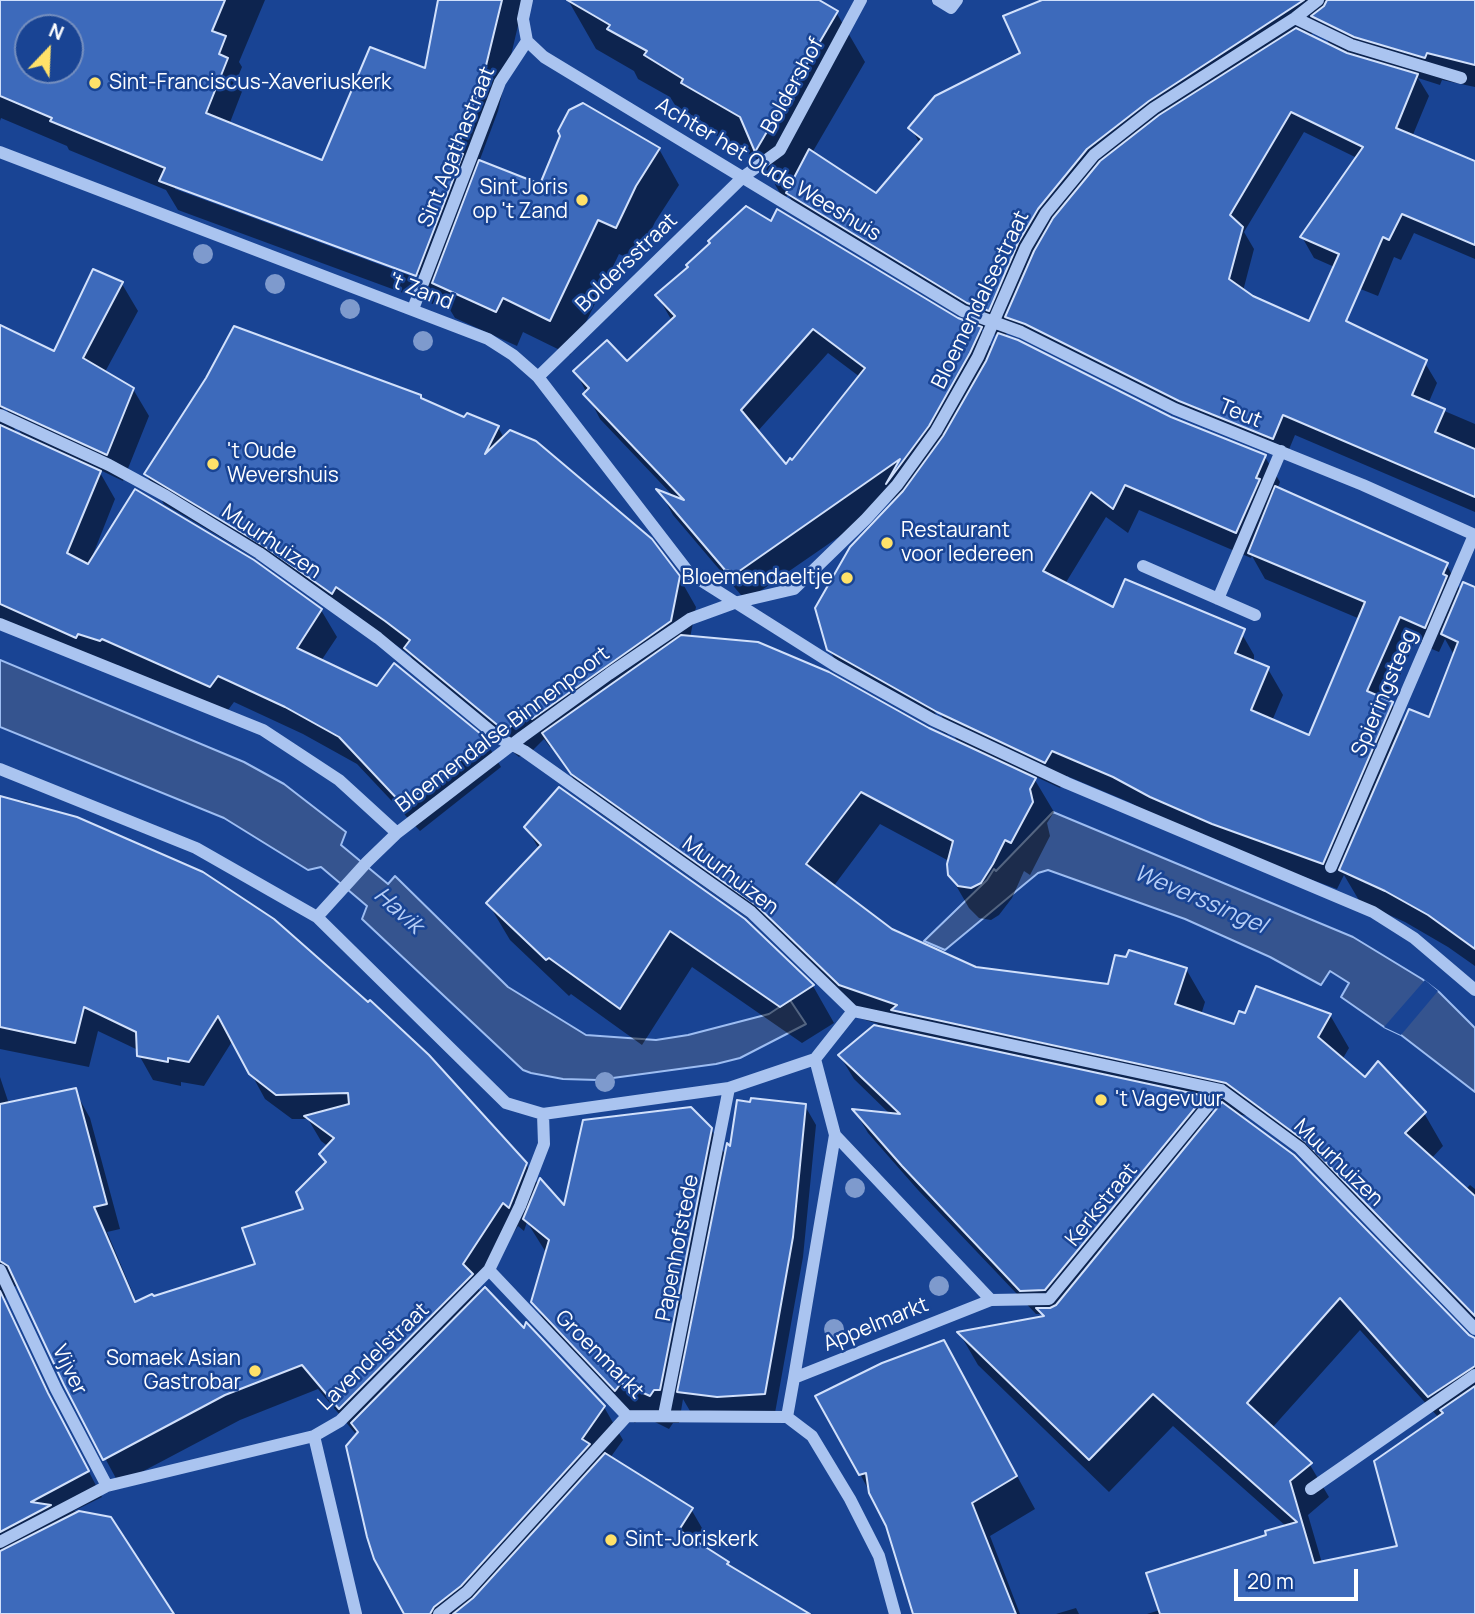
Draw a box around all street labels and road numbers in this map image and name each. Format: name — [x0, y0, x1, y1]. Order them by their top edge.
street label: Boldershof — [756, 34, 830, 138]
street label: Sint Agathastraat — [413, 63, 501, 231]
street label: Achter het Oude Weeshuis — [651, 93, 885, 247]
street label: Bloemendalsestraat — [927, 207, 1035, 393]
street label: Boldersstraat — [571, 208, 683, 318]
street label: 't Zand — [385, 268, 457, 316]
street label: Teut — [1215, 394, 1265, 434]
street label: Muurhuizen — [216, 499, 326, 585]
street label: Spieringsteeg — [1347, 626, 1423, 760]
street label: Bloemendalse Binnenpoort — [391, 641, 615, 819]
street label: Muurhuizen — [677, 831, 783, 921]
street label: Muurhuizen — [1288, 1114, 1388, 1212]
street label: Kerkstraat — [1061, 1158, 1143, 1252]
street label: Papenhofstede — [651, 1172, 705, 1324]
street label: Appelmarkt — [820, 1292, 932, 1358]
street label: Lavendelstraat — [313, 1298, 435, 1416]
street label: Groenmarkt — [549, 1305, 649, 1405]
street label: Vijver — [46, 1341, 92, 1399]

